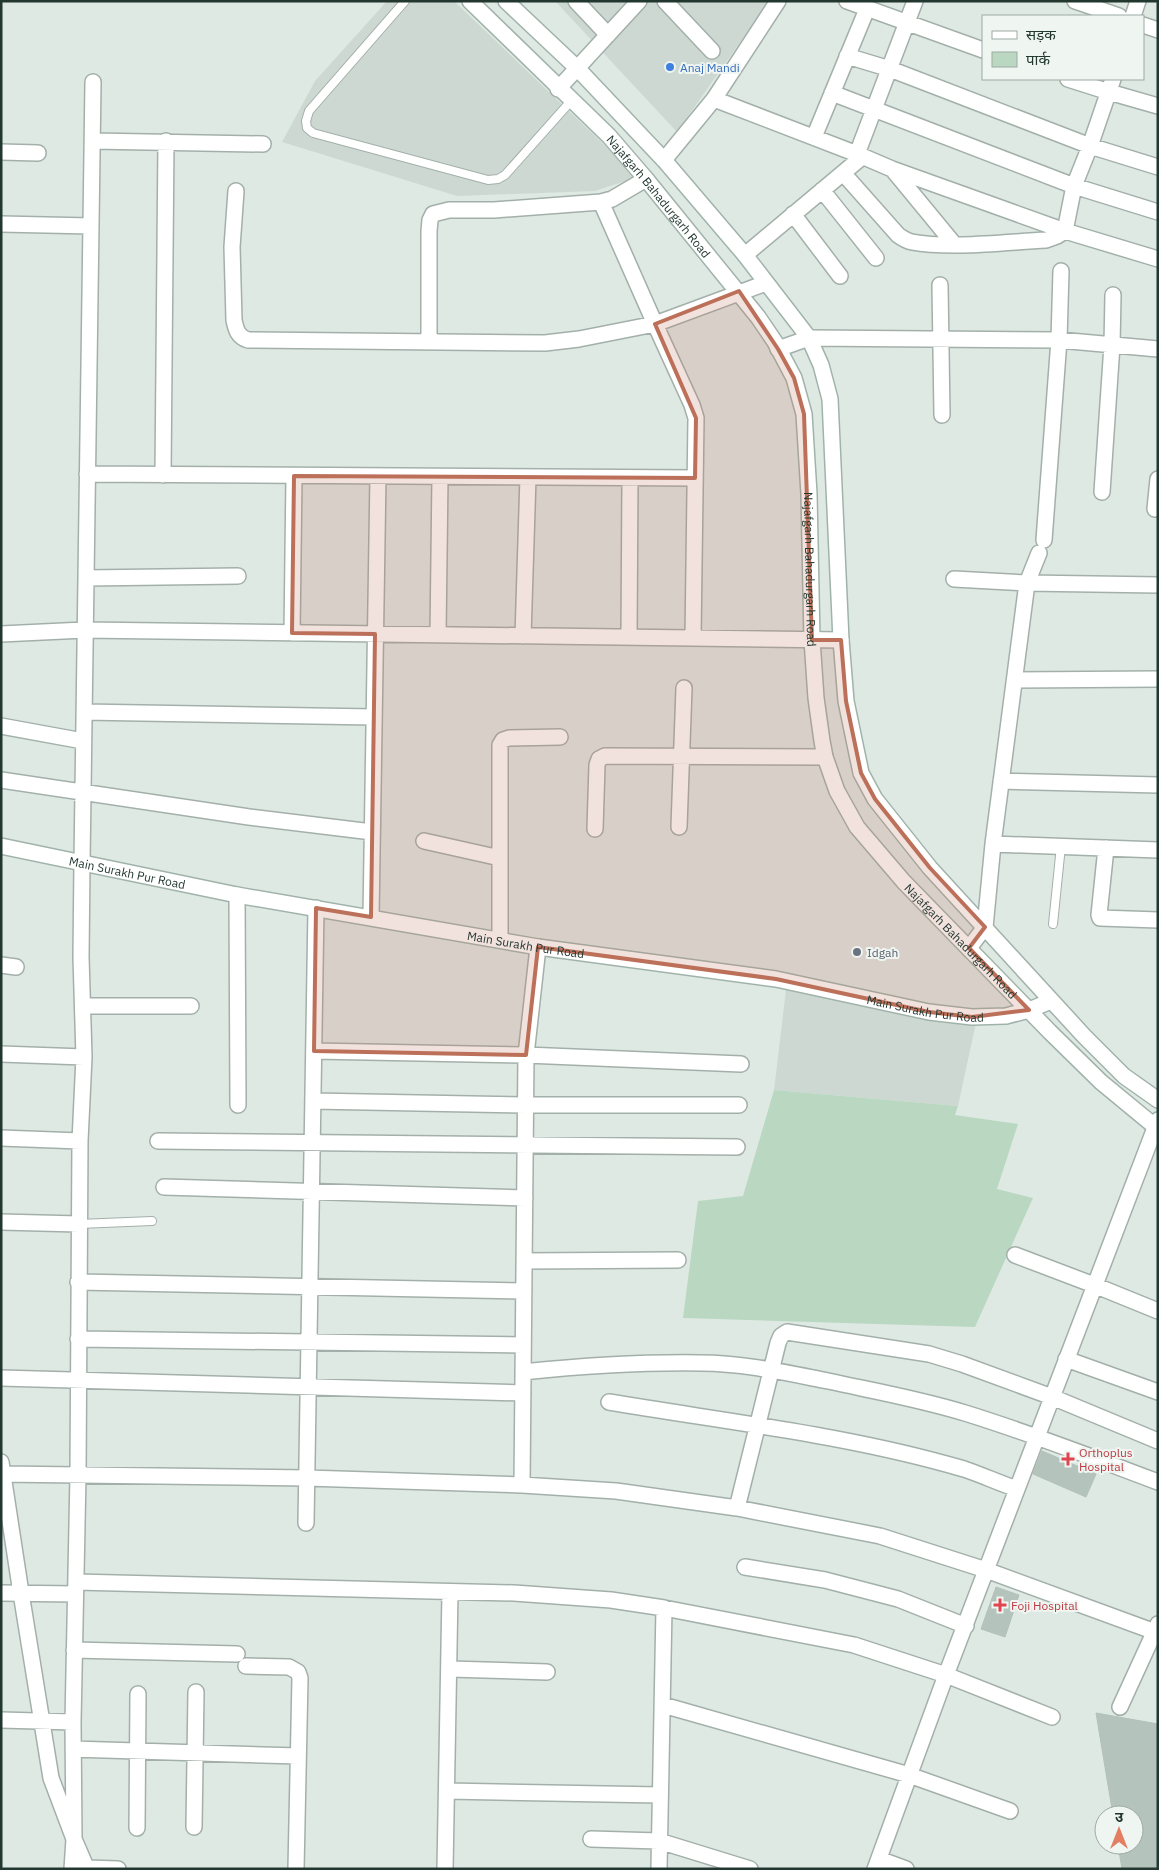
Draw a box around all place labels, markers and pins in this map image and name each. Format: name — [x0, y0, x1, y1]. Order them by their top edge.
place label: Anaj Mandi — [680, 60, 740, 75]
marker: Anaj Mandi — [664, 61, 676, 73]
place label: Idgah — [867, 945, 898, 960]
marker: Idgah — [851, 946, 863, 958]
place label: Orthoplus Hospital — [1079, 1445, 1133, 1474]
marker: Orthoplus Hospital — [1061, 1452, 1075, 1466]
marker: Foji Hospital — [993, 1598, 1007, 1612]
place label: Foji Hospital — [1011, 1598, 1078, 1613]

